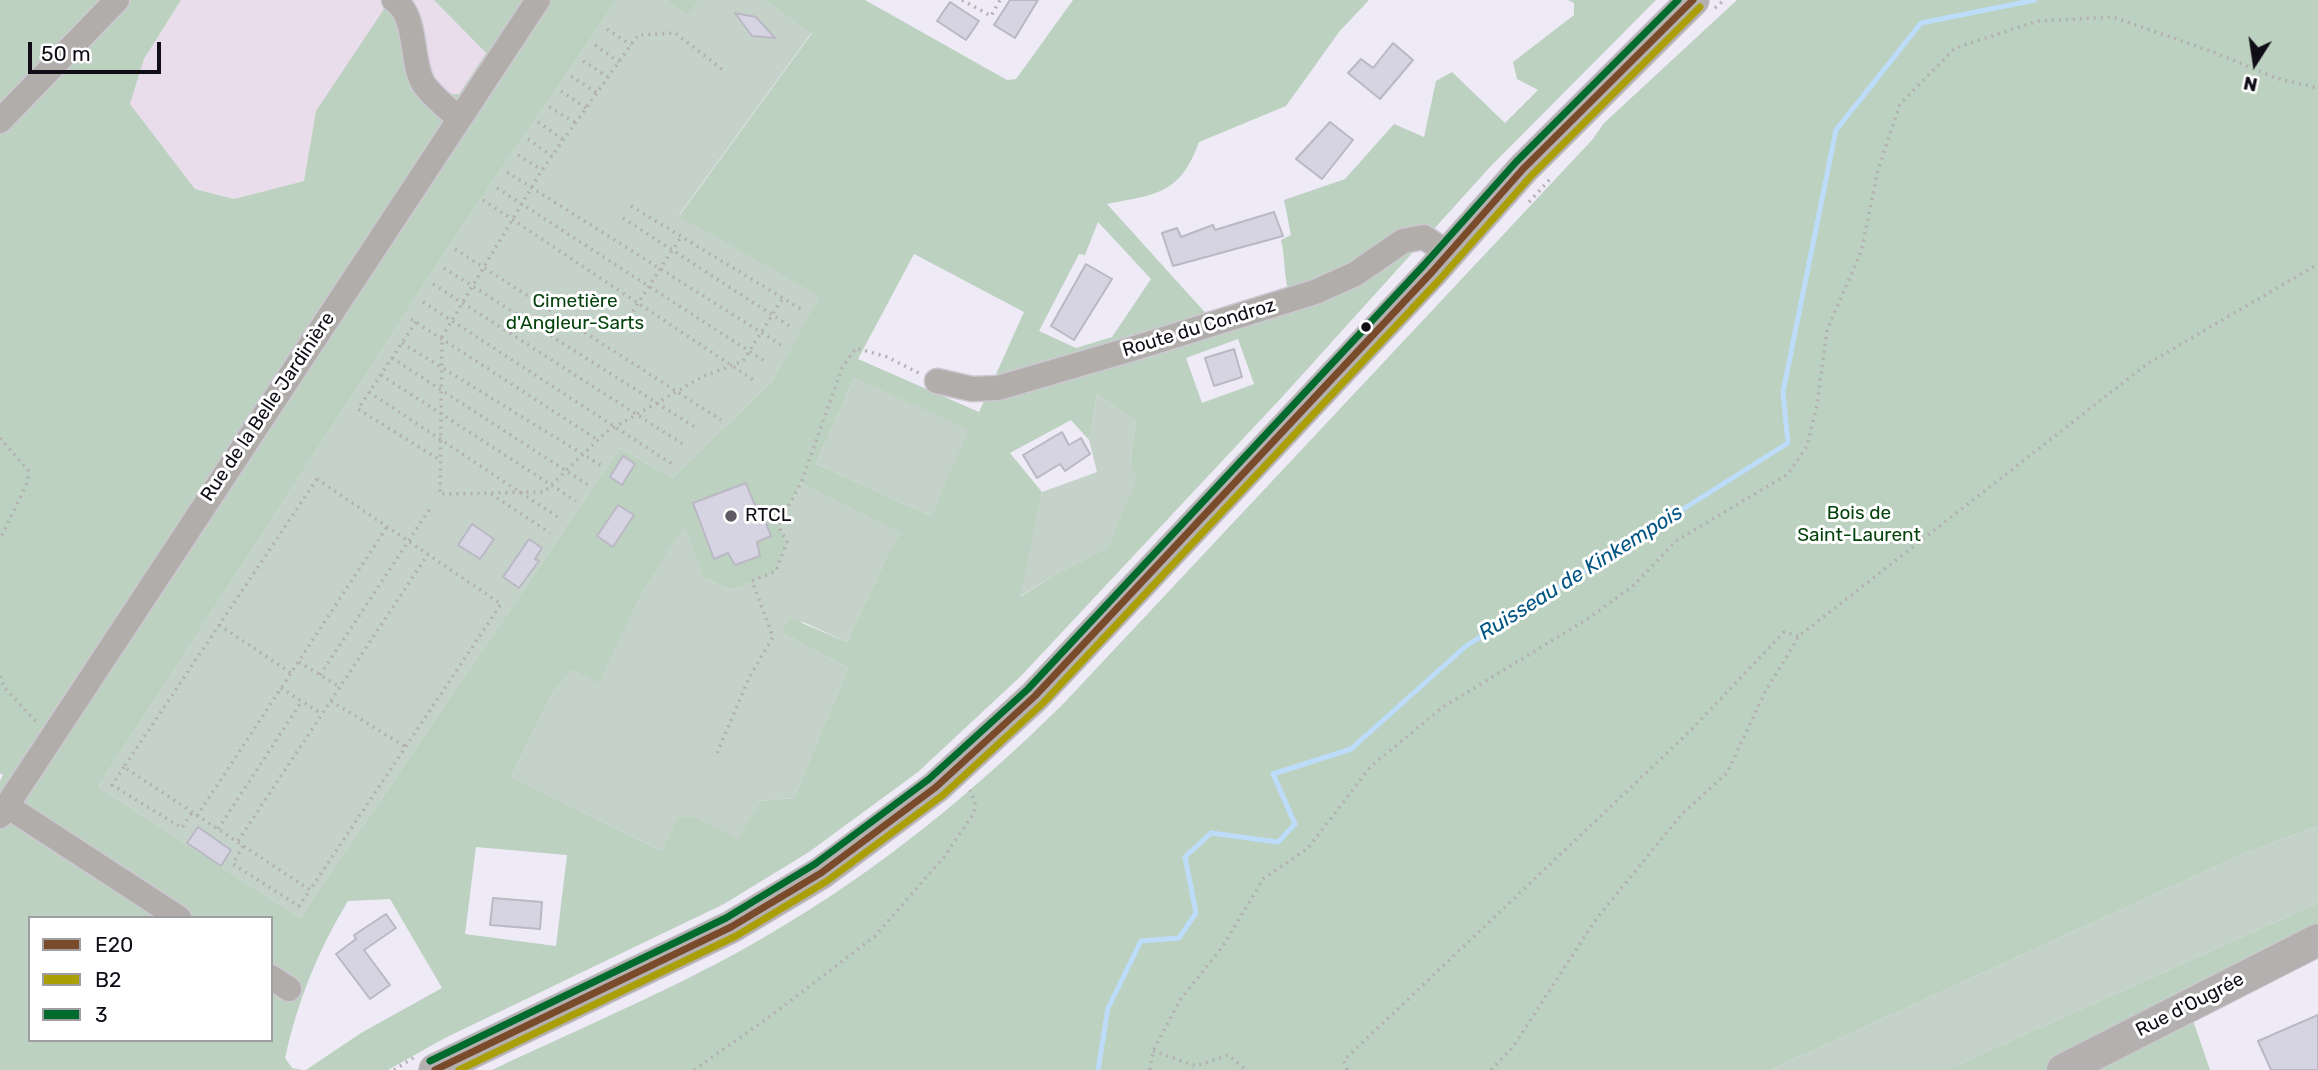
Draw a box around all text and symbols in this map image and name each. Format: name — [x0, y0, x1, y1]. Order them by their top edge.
scale bar — [32, 28, 164, 72]
north arrow — [2220, 28, 2290, 98]
text: 50 m — [41, 41, 91, 66]
text: N — [2241, 71, 2260, 97]
park label: Cimetière d'Angleur-Sarts — [506, 291, 644, 335]
street label: Route du Condroz — [1120, 294, 1278, 362]
street label: Rue de la Belle Jardinière — [196, 308, 340, 506]
unlabelled marker — [1359, 320, 1373, 334]
water label: Ruisseau de Kinkempois — [1474, 500, 1688, 646]
park label: Bois de Saint-Laurent — [1797, 503, 1921, 547]
place label: RTCL — [745, 505, 791, 527]
marker: RTCL — [723, 508, 739, 524]
legend — [28, 916, 273, 1042]
text: E20 — [95, 932, 133, 957]
text: B2 — [95, 967, 121, 992]
street label: Rue d'Ougrée — [2132, 968, 2248, 1042]
text: 3 — [95, 1002, 108, 1027]

